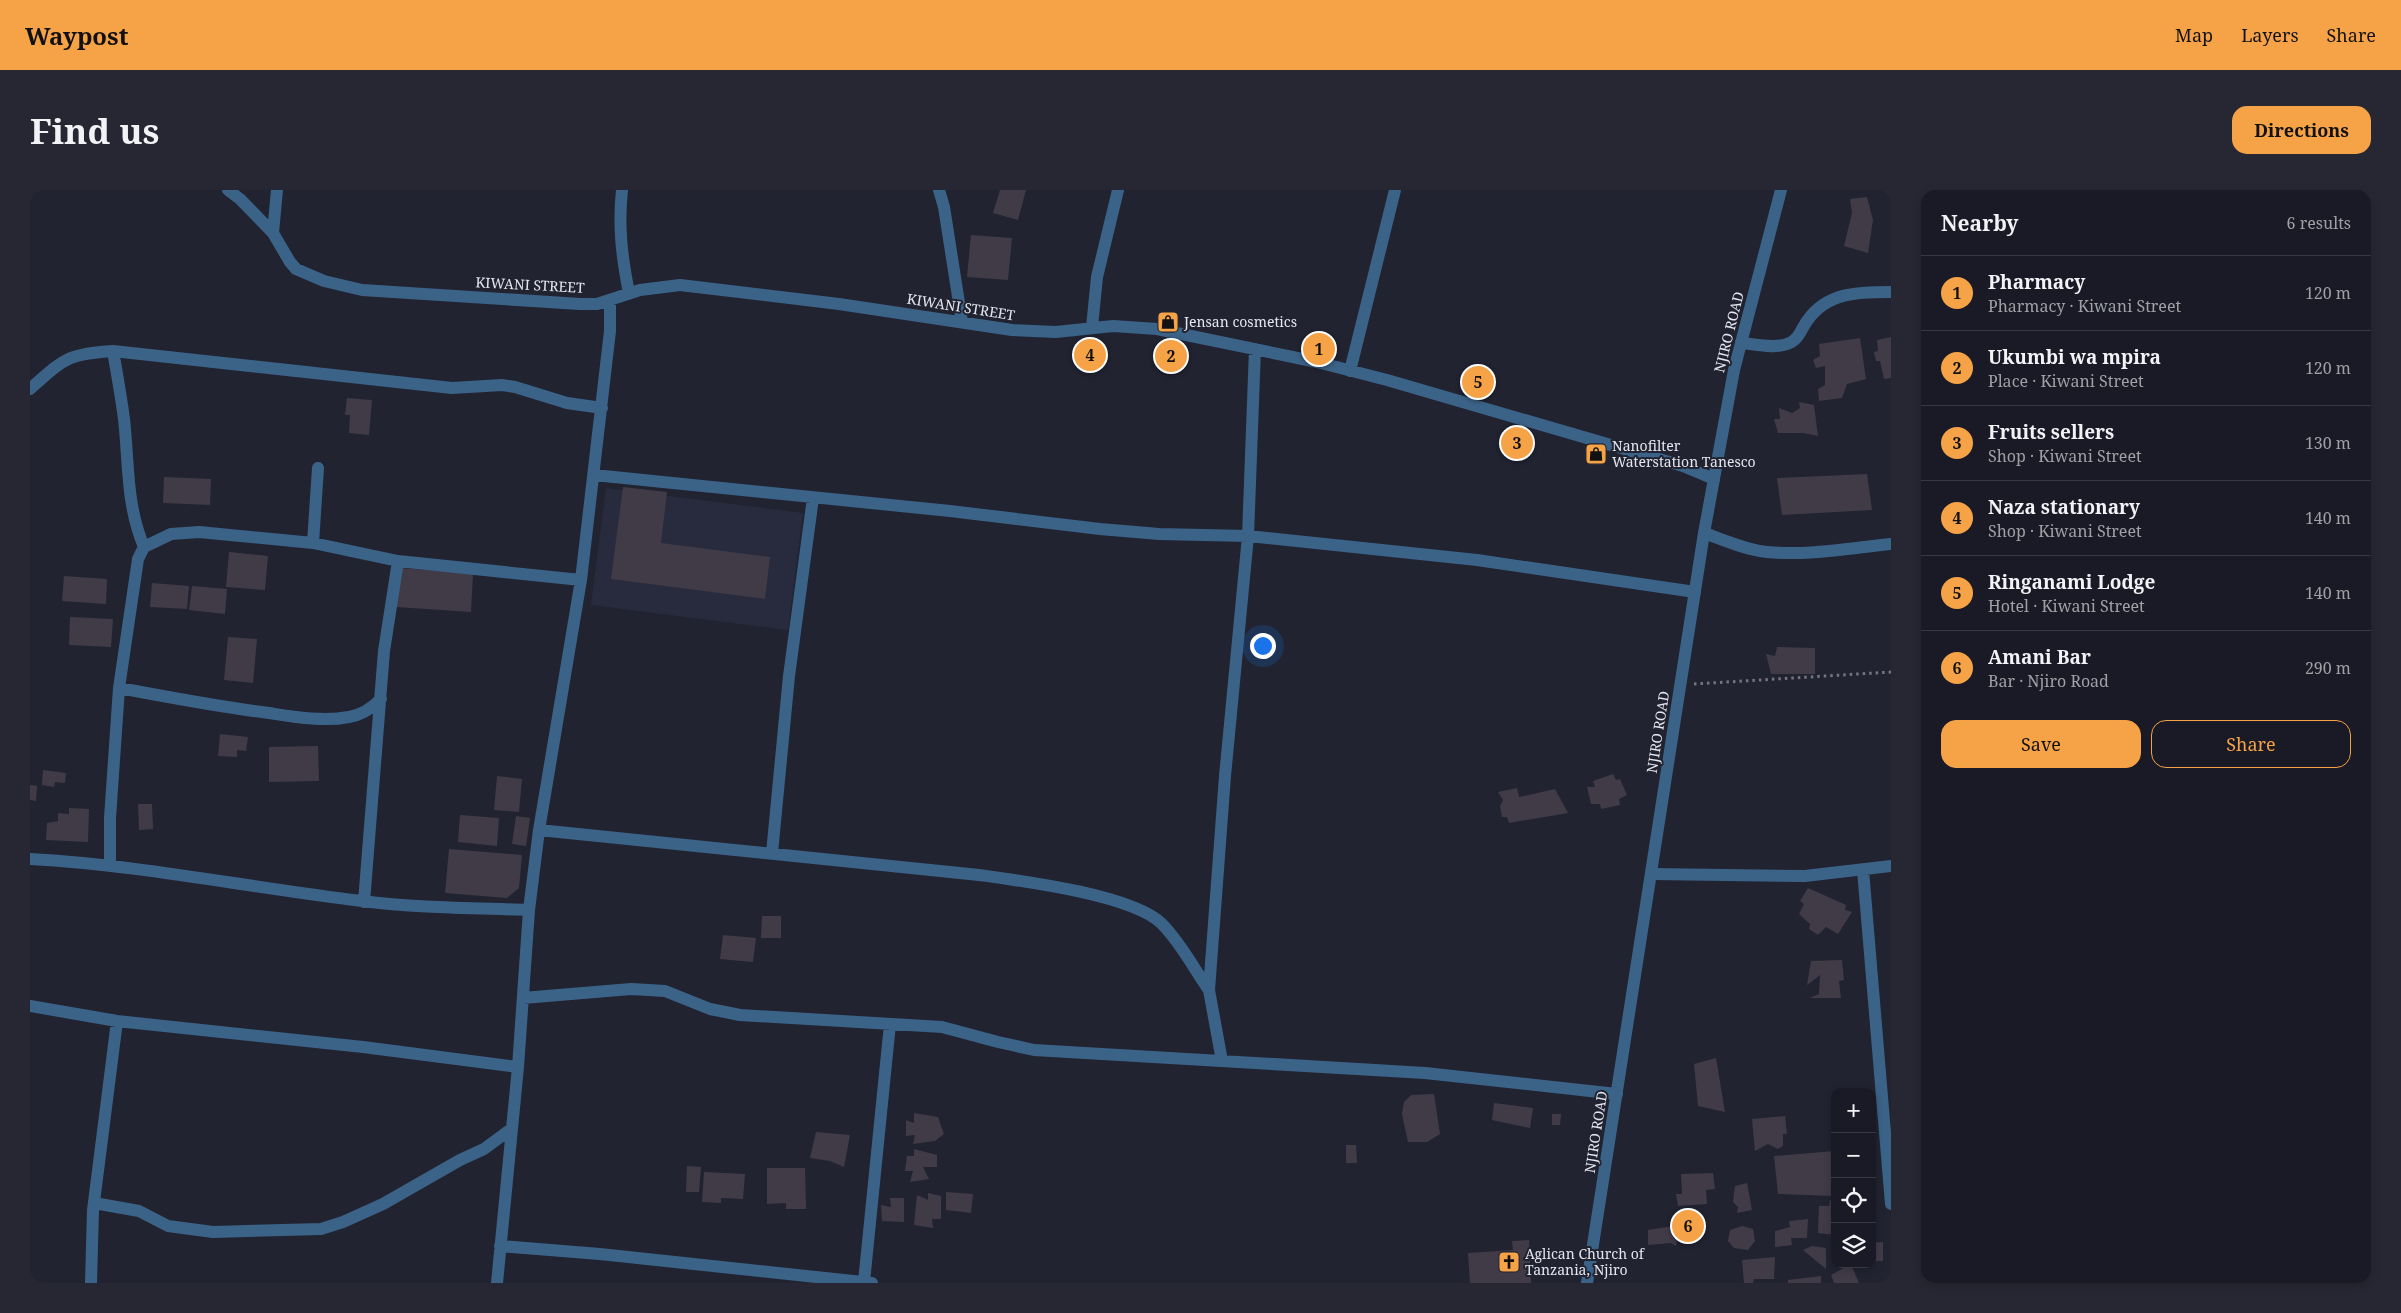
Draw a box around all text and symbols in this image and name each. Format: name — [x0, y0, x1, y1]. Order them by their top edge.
text: Waypost — [25, 19, 128, 52]
text: Map — [2175, 23, 2213, 47]
text: Layers — [2241, 23, 2299, 47]
text: Share — [2327, 23, 2376, 47]
button: Directions — [2232, 106, 2371, 154]
text: Find us — [30, 107, 159, 154]
text: Nearby — [1941, 209, 2019, 237]
text: 6 results — [2287, 212, 2351, 234]
text: Pharmacy — [1988, 269, 2085, 295]
street label: KIWANI STREET — [475, 272, 585, 297]
text: 1 — [1952, 282, 1962, 304]
text: 120 m — [2305, 282, 2351, 304]
street label: KIWANI STREET — [906, 289, 1017, 324]
street label: NJIRO ROAD — [1709, 289, 1748, 374]
text: Pharmacy · Kiwani Street — [1988, 295, 2181, 317]
shop icon: Jensan cosmetics — [1156, 310, 1180, 334]
place label: Jensan cosmetics — [1183, 312, 1297, 331]
pin: 1 — [1303, 330, 1335, 368]
pin: 4 — [1074, 336, 1106, 374]
pin: 2 — [1155, 337, 1187, 375]
text: Ukumbi wa mpira — [1988, 344, 2161, 370]
text: 2 — [1952, 357, 1962, 379]
text: 120 m — [2305, 357, 2351, 379]
pin: 5 — [1462, 363, 1494, 401]
text: Place · Kiwani Street — [1988, 370, 2144, 392]
text: Fruits sellers — [1988, 419, 2114, 445]
pin: 3 — [1501, 424, 1533, 462]
text: 3 — [1952, 432, 1962, 454]
text: 130 m — [2305, 432, 2351, 454]
place label: Nanofilter Waterstation Tanesco — [1612, 436, 1756, 471]
shop icon: Nanofilter Waterstation Tanesco — [1584, 442, 1608, 466]
text: Shop · Kiwani Street — [1988, 445, 2142, 467]
text: Naza stationary — [1988, 494, 2140, 520]
text: 4 — [1952, 507, 1962, 529]
text: 140 m — [2305, 507, 2351, 529]
text: Shop · Kiwani Street — [1988, 520, 2142, 542]
text: Ringanami Lodge — [1988, 569, 2155, 595]
text: 5 — [1952, 582, 1962, 604]
text: 140 m — [2305, 582, 2351, 604]
text: Hotel · Kiwani Street — [1988, 595, 2145, 617]
your location — [1250, 633, 1276, 659]
text: Amani Bar — [1988, 644, 2091, 670]
text: 6 — [1952, 657, 1962, 679]
text: 290 m — [2305, 657, 2351, 679]
text: Bar · Njiro Road — [1988, 670, 2109, 692]
street label: NJIRO ROAD — [1642, 690, 1673, 774]
button: Save — [1941, 720, 2141, 768]
button: Share — [2151, 720, 2351, 768]
map controls — [1831, 1088, 1876, 1268]
button: + — [1831, 1088, 1876, 1133]
street label: NJIRO ROAD — [1580, 1090, 1611, 1174]
button: − — [1831, 1133, 1876, 1178]
button: locate — [1831, 1178, 1876, 1223]
pin: 6 — [1672, 1207, 1704, 1245]
button: layers — [1831, 1223, 1876, 1268]
place label: Aglican Church of Tanzania, Njiro — [1525, 1244, 1646, 1279]
church icon: Aglican Church of Tanzania, Njiro — [1497, 1250, 1521, 1274]

